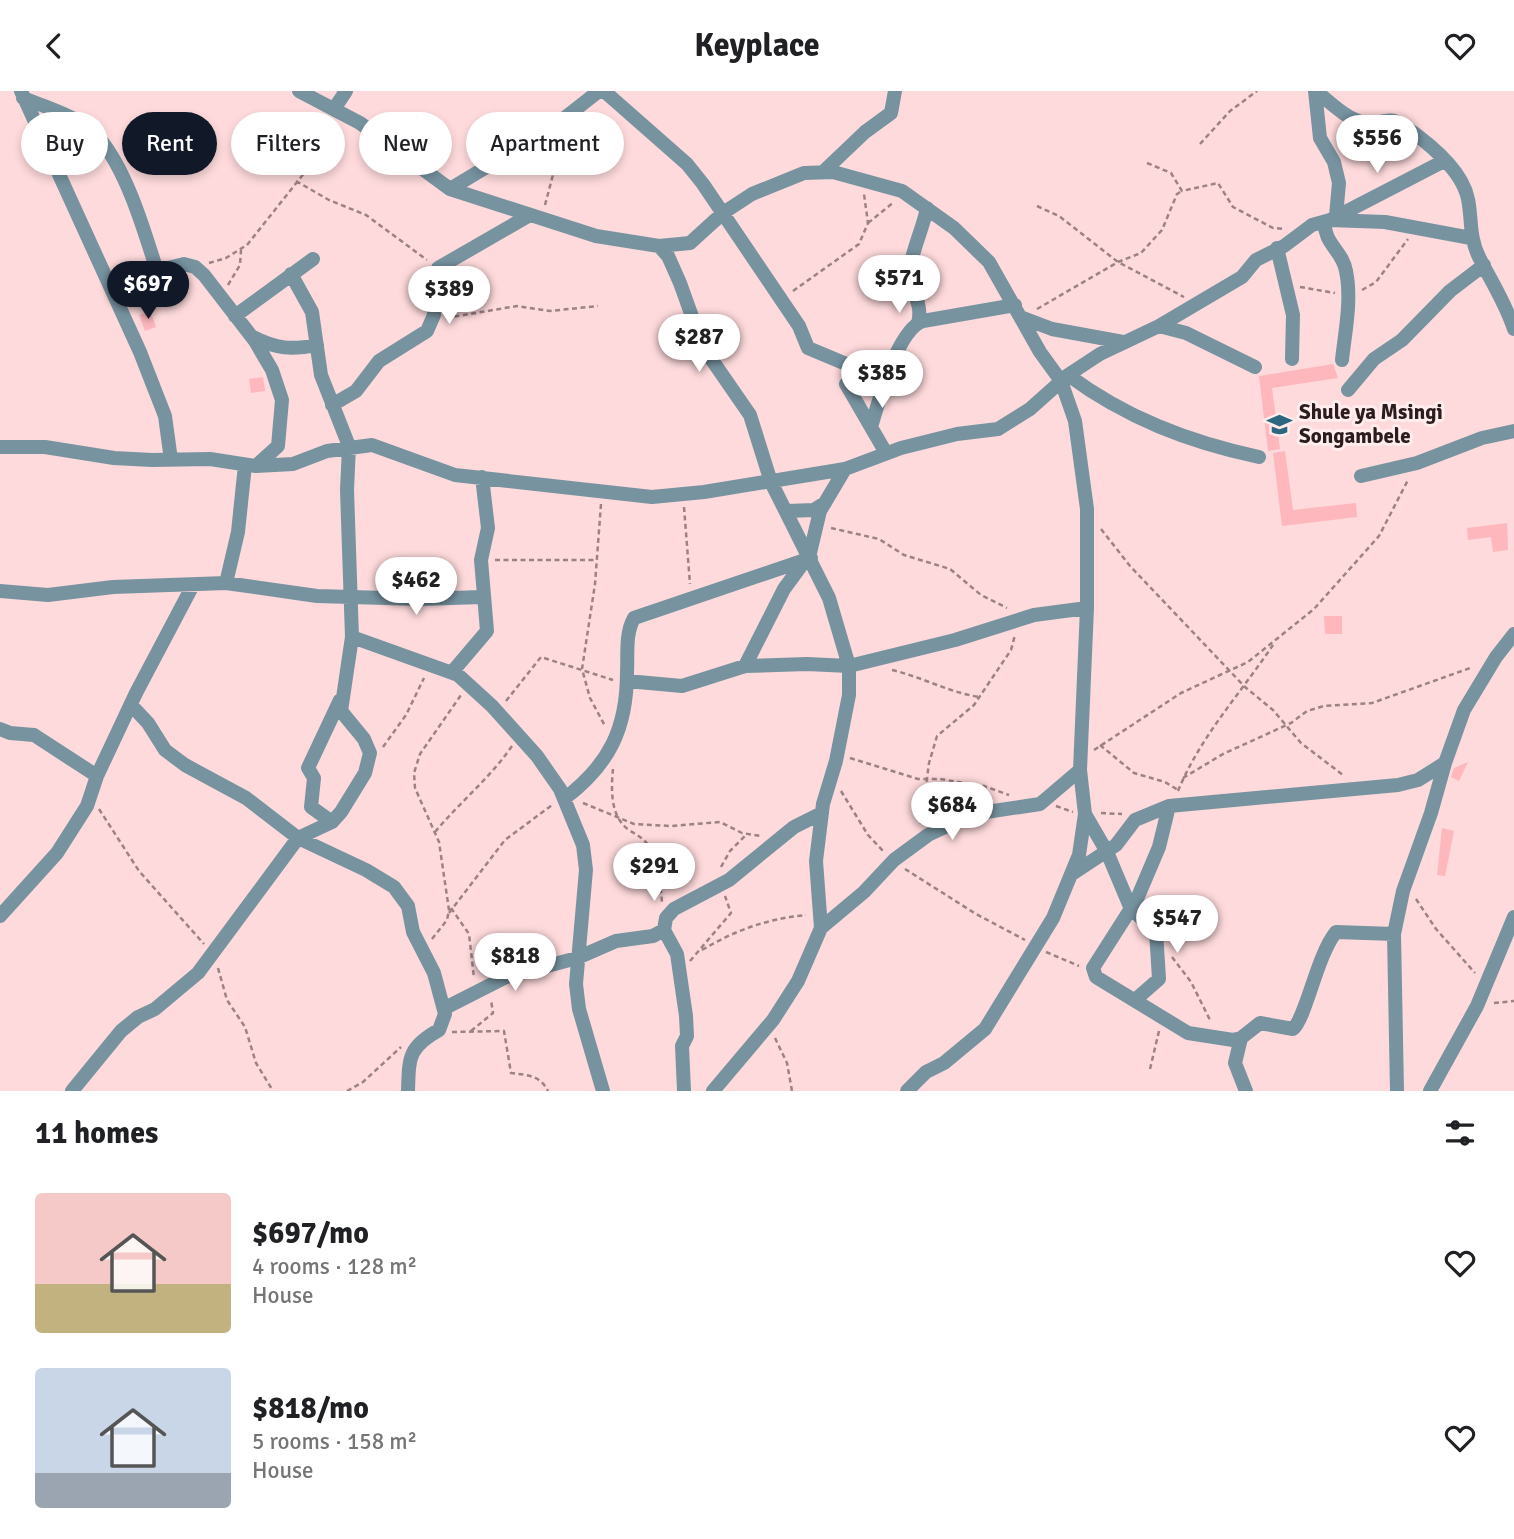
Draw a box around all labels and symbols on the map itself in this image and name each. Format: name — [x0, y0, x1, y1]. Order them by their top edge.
pin: $556 — [1336, 115, 1418, 175]
pin: $571 — [858, 255, 940, 315]
pin: $697 — [107, 261, 189, 321]
pin: $389 — [408, 267, 490, 326]
pin: $287 — [658, 315, 740, 374]
pin: $385 — [841, 351, 923, 410]
place label: Shule ya Msingi Songambele — [1299, 399, 1443, 449]
school or university icon: Shule ya Msingi Songambele — [1265, 410, 1293, 438]
pin: $462 — [375, 557, 457, 617]
pin: $684 — [911, 783, 993, 842]
pin: $291 — [613, 843, 695, 903]
pin: $547 — [1136, 895, 1218, 955]
pin: $818 — [474, 933, 556, 993]

